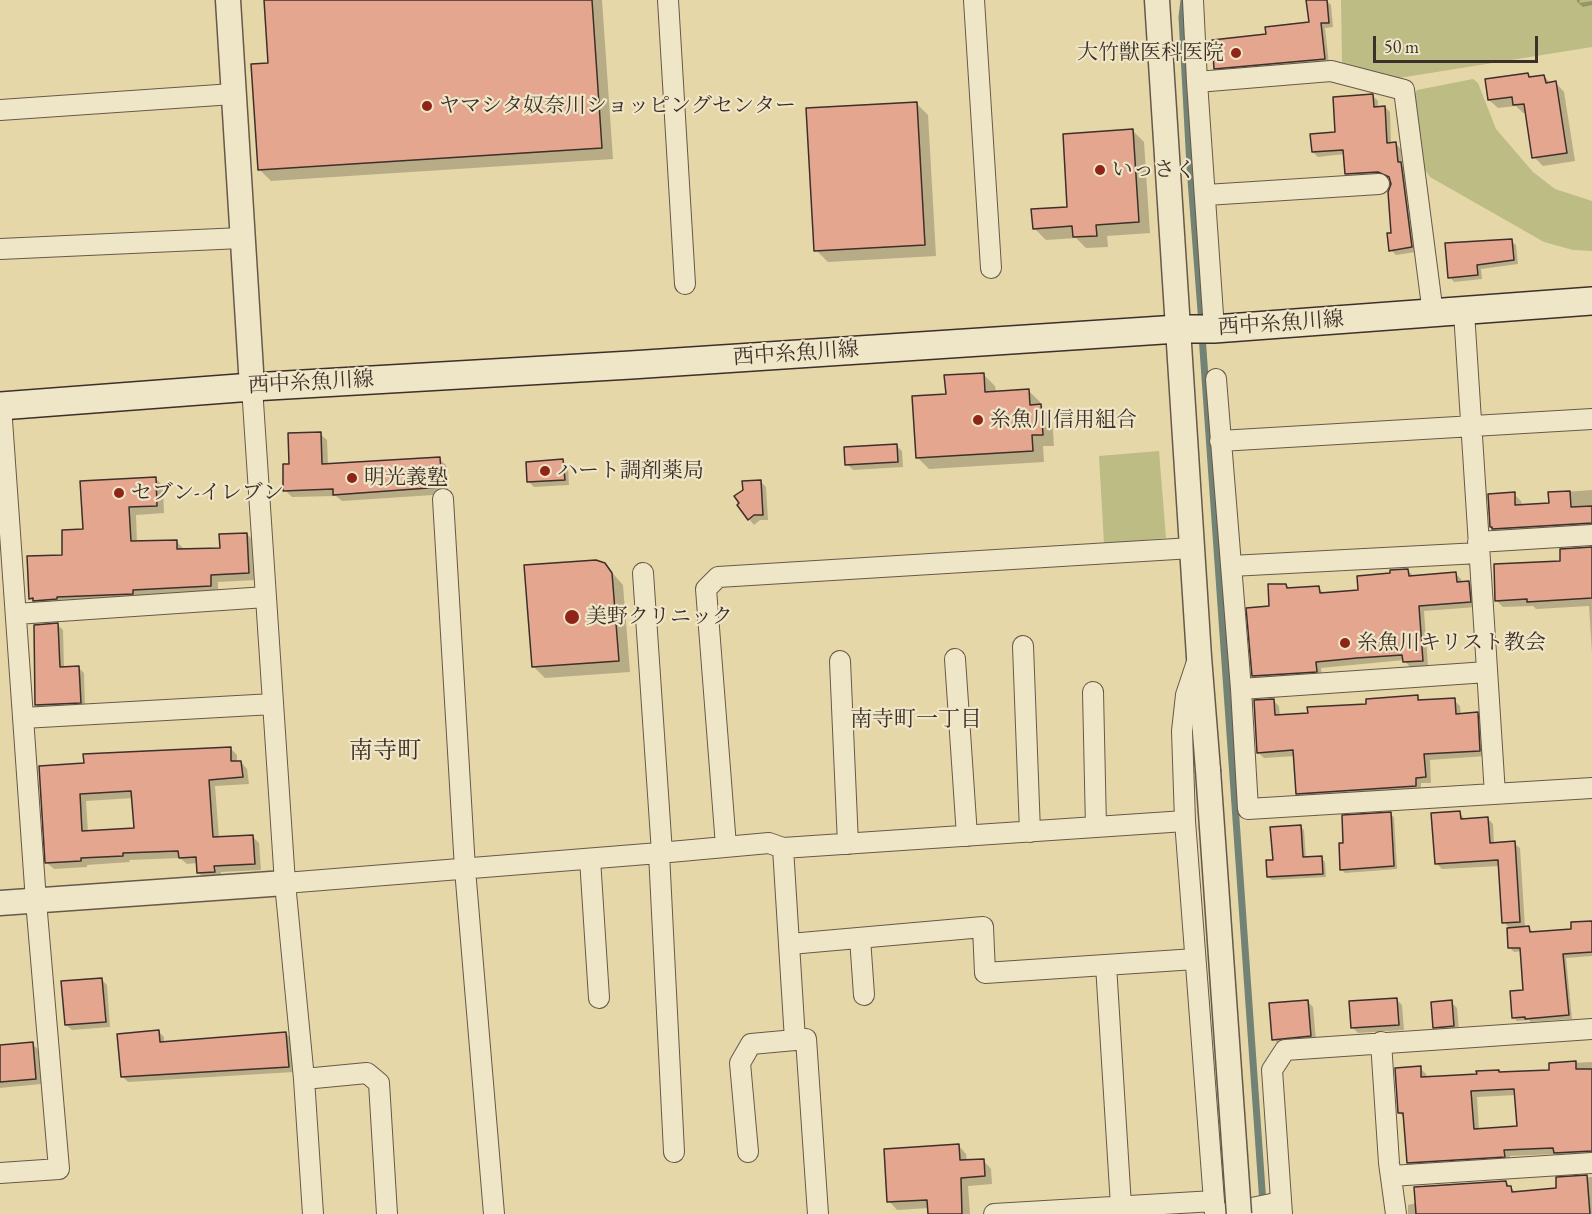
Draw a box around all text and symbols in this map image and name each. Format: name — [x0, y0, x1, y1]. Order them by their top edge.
scale bar — [1376, 24, 1541, 62]
text: 50 m — [1384, 35, 1419, 58]
place label: 大竹獣医科医院 — [1077, 40, 1224, 66]
marker: 大竹獣医科医院 — [1229, 46, 1243, 60]
place label: ヤマシタ奴奈川ショッピングセンター — [439, 93, 796, 119]
marker: ヤマシタ奴奈川ショッピングセンター — [420, 99, 434, 113]
place label: いっさく — [1112, 157, 1196, 183]
marker: いっさく — [1093, 163, 1107, 177]
street label: 西中糸魚川線 — [1217, 307, 1345, 341]
street label: 西中糸魚川線 — [732, 337, 860, 371]
street label: 西中糸魚川線 — [247, 367, 375, 399]
place label: 糸魚川信用組合 — [990, 407, 1137, 433]
marker: 糸魚川信用組合 — [971, 413, 985, 427]
place label: ハート調剤薬局 — [557, 458, 704, 484]
marker: ハート調剤薬局 — [538, 464, 552, 478]
place label: 明光義塾 — [364, 465, 448, 491]
marker: 明光義塾 — [345, 471, 359, 485]
place label: セブン-イレブン — [131, 480, 284, 506]
marker: セブン-イレブン — [112, 486, 126, 500]
place label: 美野クリニック — [586, 604, 733, 630]
marker: 美野クリニック — [563, 608, 581, 626]
place label: 糸魚川キリスト教会 — [1357, 630, 1546, 656]
marker: 糸魚川キリスト教会 — [1338, 636, 1352, 650]
district label: 南寺町一丁目 — [850, 707, 982, 733]
district label: 南寺町 — [349, 737, 421, 765]

